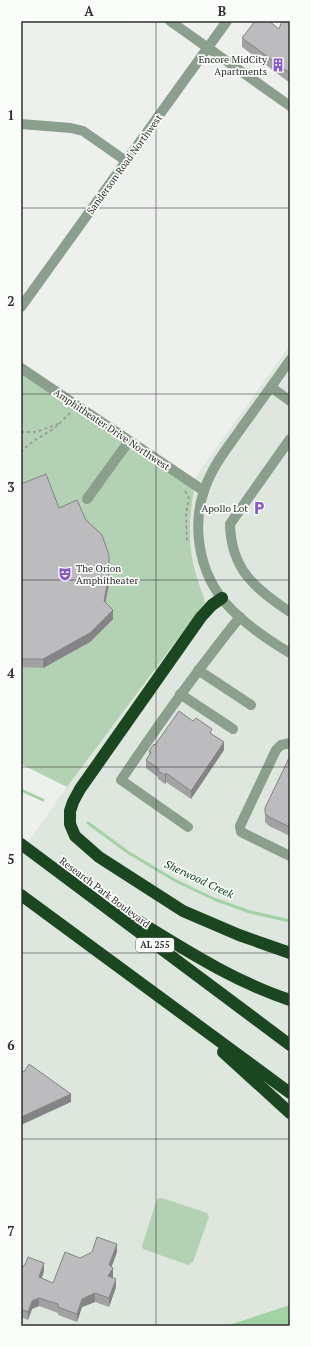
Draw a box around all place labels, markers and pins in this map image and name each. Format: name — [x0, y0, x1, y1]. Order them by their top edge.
place label: Encore MidCity Apartments — [199, 53, 268, 78]
building icon: Encore MidCity Apartments — [270, 57, 286, 73]
parking icon: Apollo Lot — [251, 500, 267, 516]
place label: Apollo Lot — [201, 502, 248, 515]
place label: The Orion Amphitheater — [76, 562, 138, 587]
theatre icon: The Orion Amphitheater — [57, 566, 73, 582]

